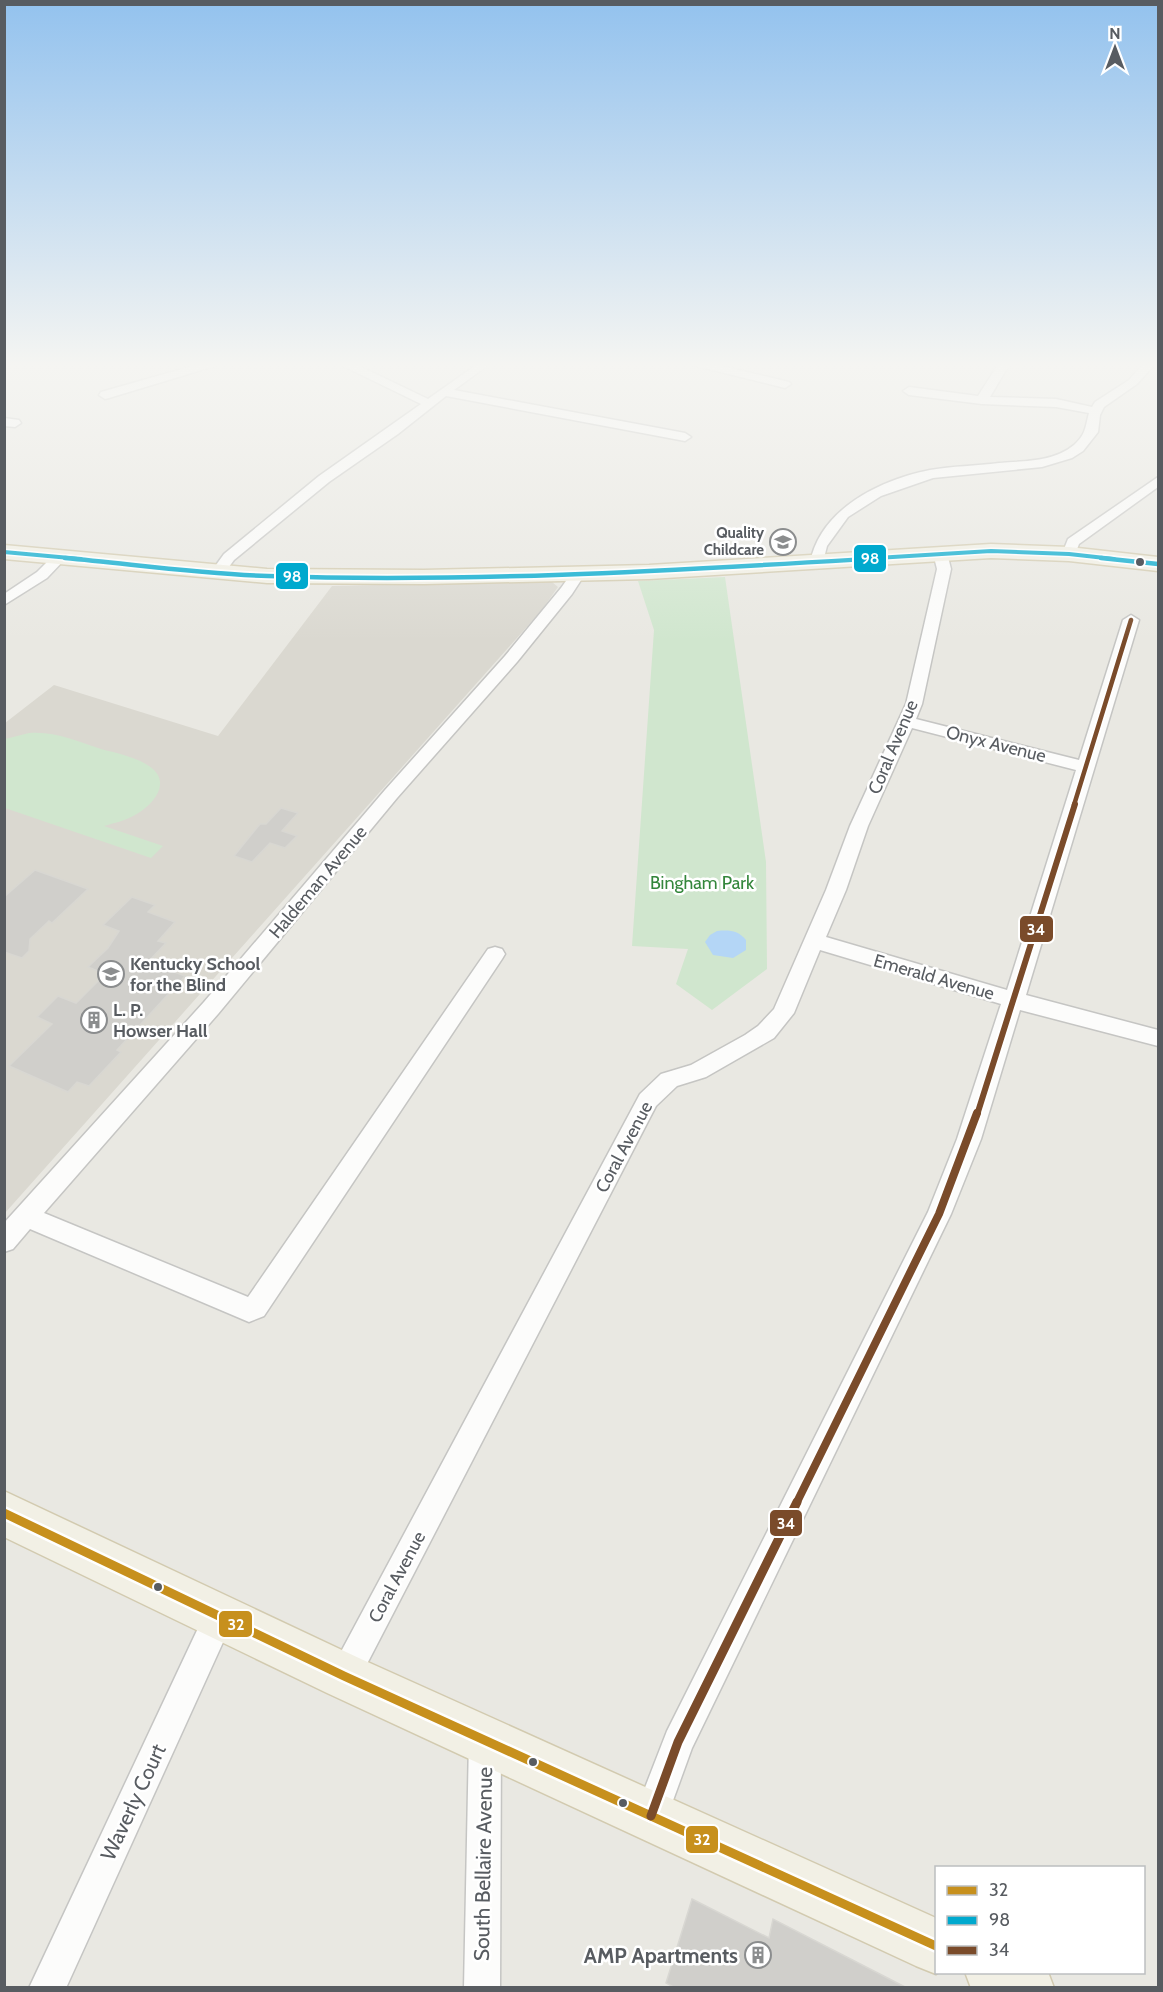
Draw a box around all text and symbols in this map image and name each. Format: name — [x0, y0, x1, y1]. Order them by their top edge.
north arrow — [1085, 18, 1145, 78]
text: N — [1109, 24, 1121, 43]
place label: Quality Childcare — [704, 524, 765, 559]
school or university icon: Quality Childcare — [768, 527, 798, 557]
line badge: 98 — [853, 544, 887, 573]
text: 98 — [861, 549, 879, 568]
unlabelled marker — [1134, 556, 1146, 568]
line badge: 98 — [275, 562, 309, 590]
text: 98 — [283, 567, 301, 586]
street label: Coral Avenue — [863, 697, 923, 797]
street label: Onyx Avenue — [944, 721, 1048, 767]
street label: Haldeman Avenue — [265, 821, 371, 943]
park label: Bingham Park — [650, 872, 755, 894]
line badge: 34 — [1019, 915, 1054, 943]
text: 34 — [1027, 920, 1045, 939]
street label: Emerald Avenue — [871, 949, 997, 1005]
place label: Kentucky School for the Blind — [130, 953, 261, 996]
school or university icon: Kentucky School for the Blind — [96, 959, 126, 989]
place label: L. P. Howser Hall — [113, 999, 208, 1042]
building icon: L. P. Howser Hall — [79, 1005, 109, 1035]
street label: Coral Avenue — [591, 1098, 657, 1196]
line badge: 34 — [769, 1509, 803, 1537]
text: 34 — [777, 1514, 795, 1533]
street label: Coral Avenue — [364, 1528, 430, 1626]
unlabelled marker — [152, 1581, 164, 1593]
line badge: 32 — [218, 1610, 253, 1638]
text: 32 — [227, 1615, 245, 1634]
street label: Waverly Court — [95, 1740, 171, 1864]
unlabelled marker — [527, 1756, 539, 1768]
street label: South Bellaire Avenue — [469, 1766, 497, 1961]
unlabelled marker — [617, 1797, 629, 1809]
line badge: 32 — [685, 1825, 719, 1854]
text: 32 — [693, 1830, 711, 1849]
legend — [935, 1866, 1145, 1974]
text: 32 — [989, 1879, 1008, 1901]
text: 98 — [989, 1909, 1010, 1931]
text: 34 — [989, 1939, 1009, 1961]
building icon: AMP Apartments — [743, 1940, 773, 1970]
place label: AMP Apartments — [584, 1943, 738, 1968]

